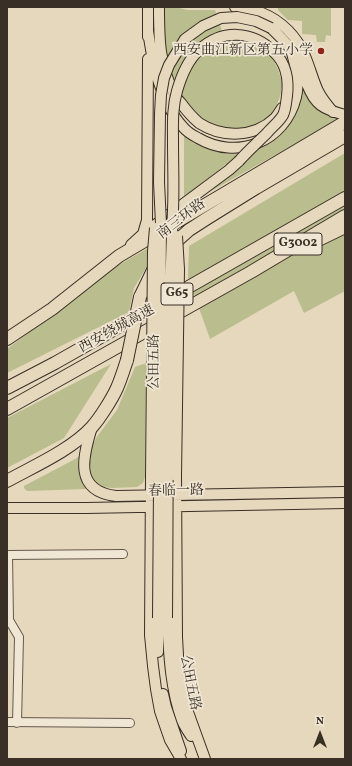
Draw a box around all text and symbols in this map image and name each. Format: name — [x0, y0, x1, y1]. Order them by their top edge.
place label: 西安曲江新区第五小学 — [173, 43, 313, 59]
marker: 西安曲江新区第五小学 — [316, 46, 326, 56]
street label: 南三环路 — [155, 196, 209, 244]
road number: G3002 — [274, 233, 322, 255]
road number: G65 — [161, 283, 193, 305]
street label: 西安绕城高速 — [76, 302, 158, 358]
street label: 公田五路 — [147, 334, 163, 390]
street label: 春临一路 — [148, 483, 204, 501]
street label: 公田五路 — [175, 654, 203, 712]
north arrow — [300, 714, 340, 754]
text: N — [316, 714, 324, 729]

